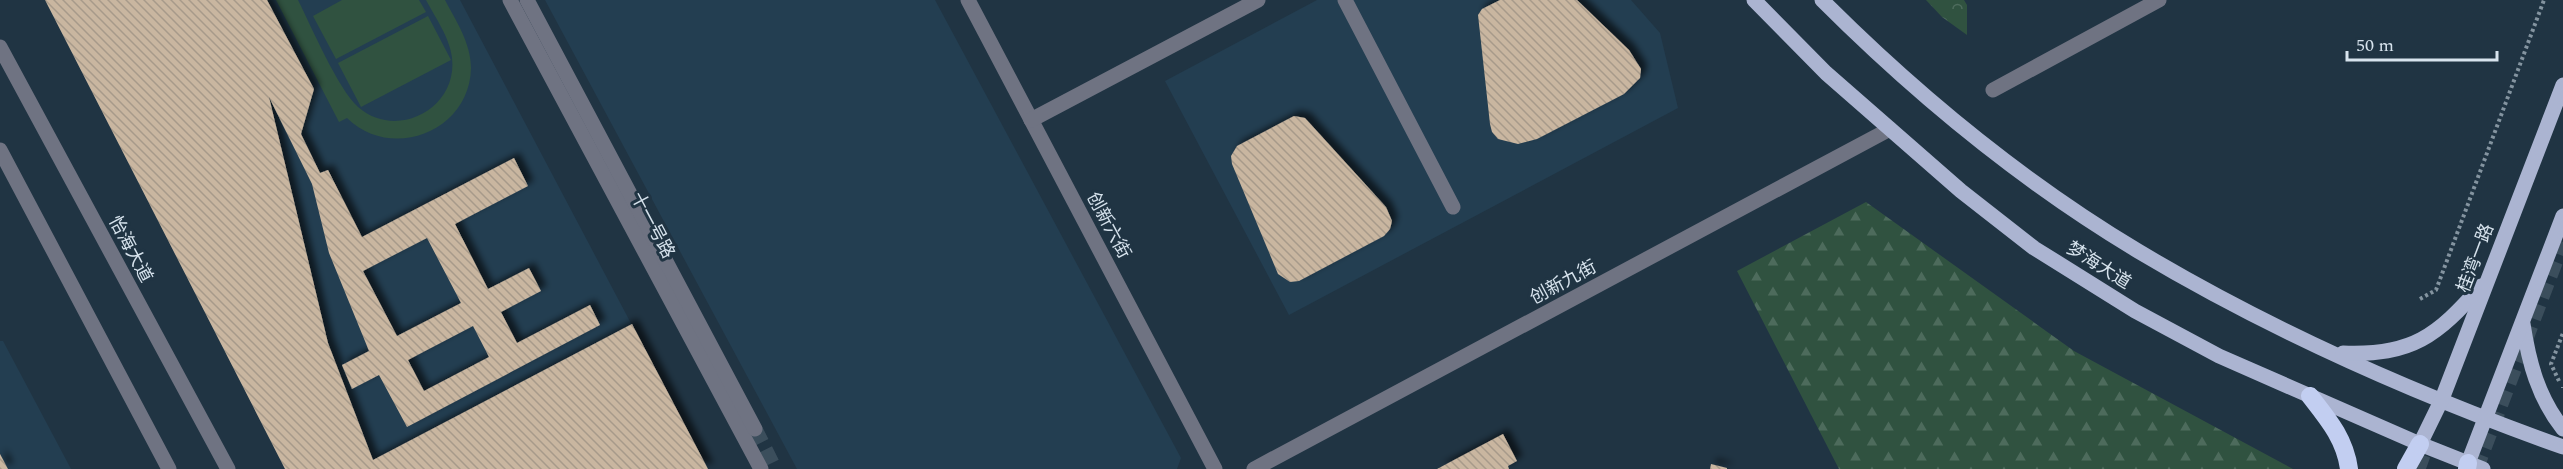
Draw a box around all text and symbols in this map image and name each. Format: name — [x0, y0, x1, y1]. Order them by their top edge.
scale bar — [2347, 24, 2497, 62]
text: 50 m — [2356, 32, 2394, 59]
street label: 十一号路 — [624, 187, 681, 263]
street label: 创新六街 — [1080, 187, 1137, 263]
street label: 怡海大道 — [102, 211, 159, 287]
street label: 桂湾一路 — [2450, 220, 2501, 297]
street label: 梦海大道 — [2061, 235, 2136, 296]
street label: 创新九街 — [1525, 254, 1601, 311]

